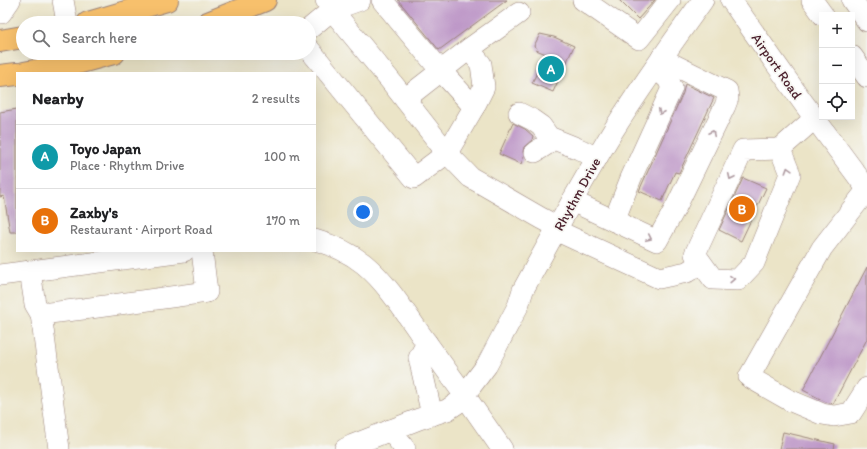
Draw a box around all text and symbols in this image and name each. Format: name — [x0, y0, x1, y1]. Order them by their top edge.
map controls — [819, 12, 855, 120]
button: + — [819, 12, 855, 48]
search box — [16, 16, 316, 60]
icon: search — [30, 27, 52, 49]
text: Search here — [62, 29, 137, 47]
street label: Airport Road — [748, 30, 806, 103]
button: − — [819, 48, 855, 84]
pin: A — [538, 54, 564, 84]
button: locate — [819, 84, 855, 120]
text: Nearby — [32, 88, 84, 108]
text: 2 results — [252, 91, 300, 106]
one-way arrow — [658, 108, 666, 115]
one-way arrow — [707, 130, 714, 138]
text: Toyo Japan — [70, 140, 141, 158]
text: A — [41, 149, 49, 164]
text: 100 m — [264, 149, 300, 164]
street label: Rhythm Drive — [550, 154, 605, 234]
text: Place · Rhythm Drive — [70, 158, 184, 173]
one-way arrow — [784, 166, 793, 173]
one-way arrow — [728, 173, 736, 181]
pin: B — [729, 194, 755, 224]
your location — [353, 202, 373, 222]
text: Zaxby's — [70, 204, 118, 222]
text: B — [41, 213, 49, 228]
text: 170 m — [266, 213, 300, 228]
text: Restaurant · Airport Road — [70, 222, 212, 237]
one-way arrow — [645, 233, 652, 241]
one-way arrow — [729, 275, 735, 283]

